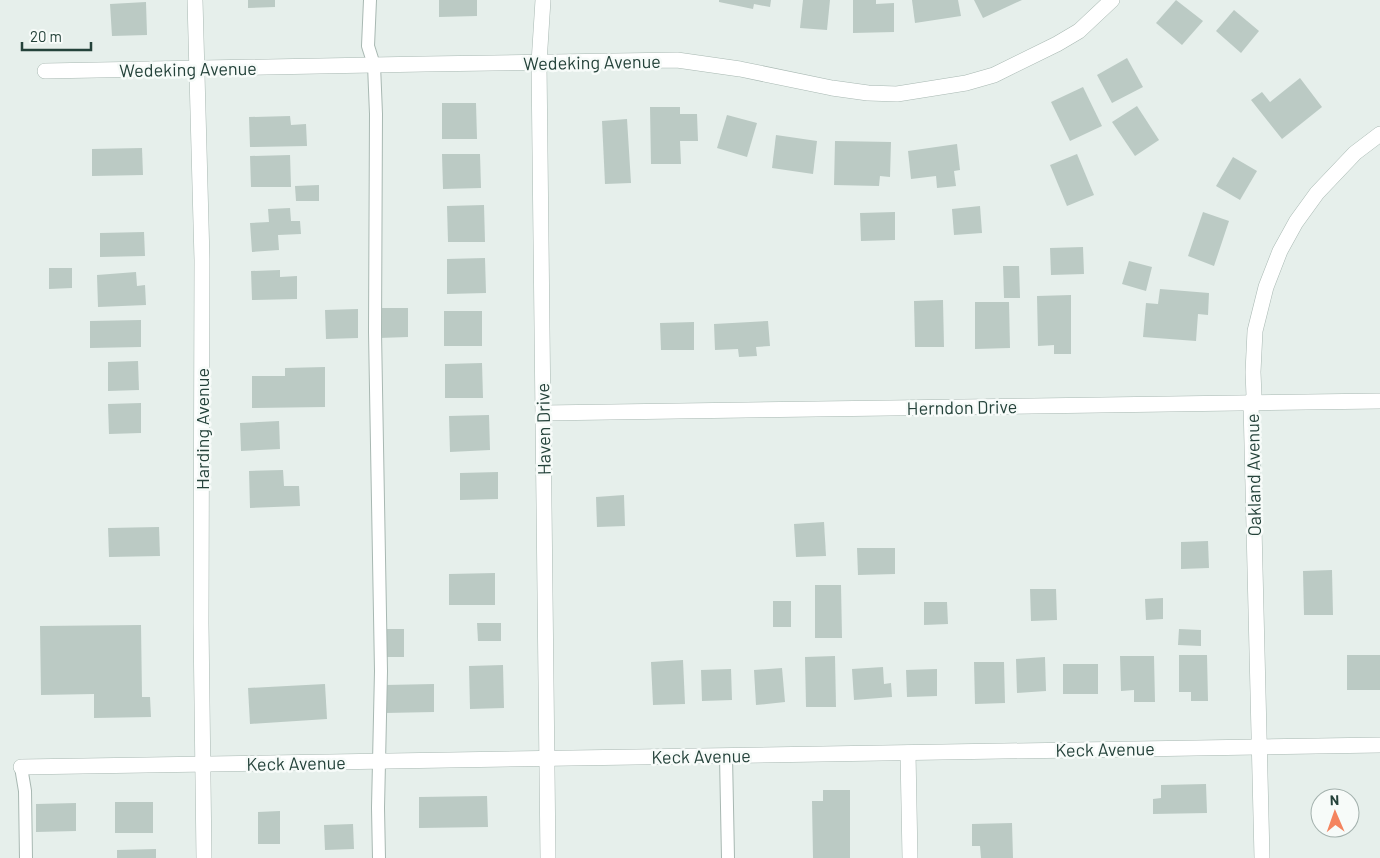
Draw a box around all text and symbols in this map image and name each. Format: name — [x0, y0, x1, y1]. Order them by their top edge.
scale bar — [22, 20, 91, 52]
text: 20 m — [30, 27, 62, 45]
street label: Wedeking Avenue — [523, 50, 661, 74]
street label: Wedeking Avenue — [119, 57, 257, 81]
street label: Harding Avenue — [191, 368, 213, 490]
street label: Haven Drive — [531, 383, 555, 475]
street label: Herndon Drive — [907, 395, 1017, 419]
street label: Oakland Avenue — [1241, 413, 1265, 537]
street label: Keck Avenue — [1055, 737, 1155, 761]
street label: Keck Avenue — [651, 744, 751, 768]
street label: Keck Avenue — [246, 751, 346, 775]
north arrow — [1310, 788, 1360, 838]
text: N — [1330, 791, 1339, 808]

